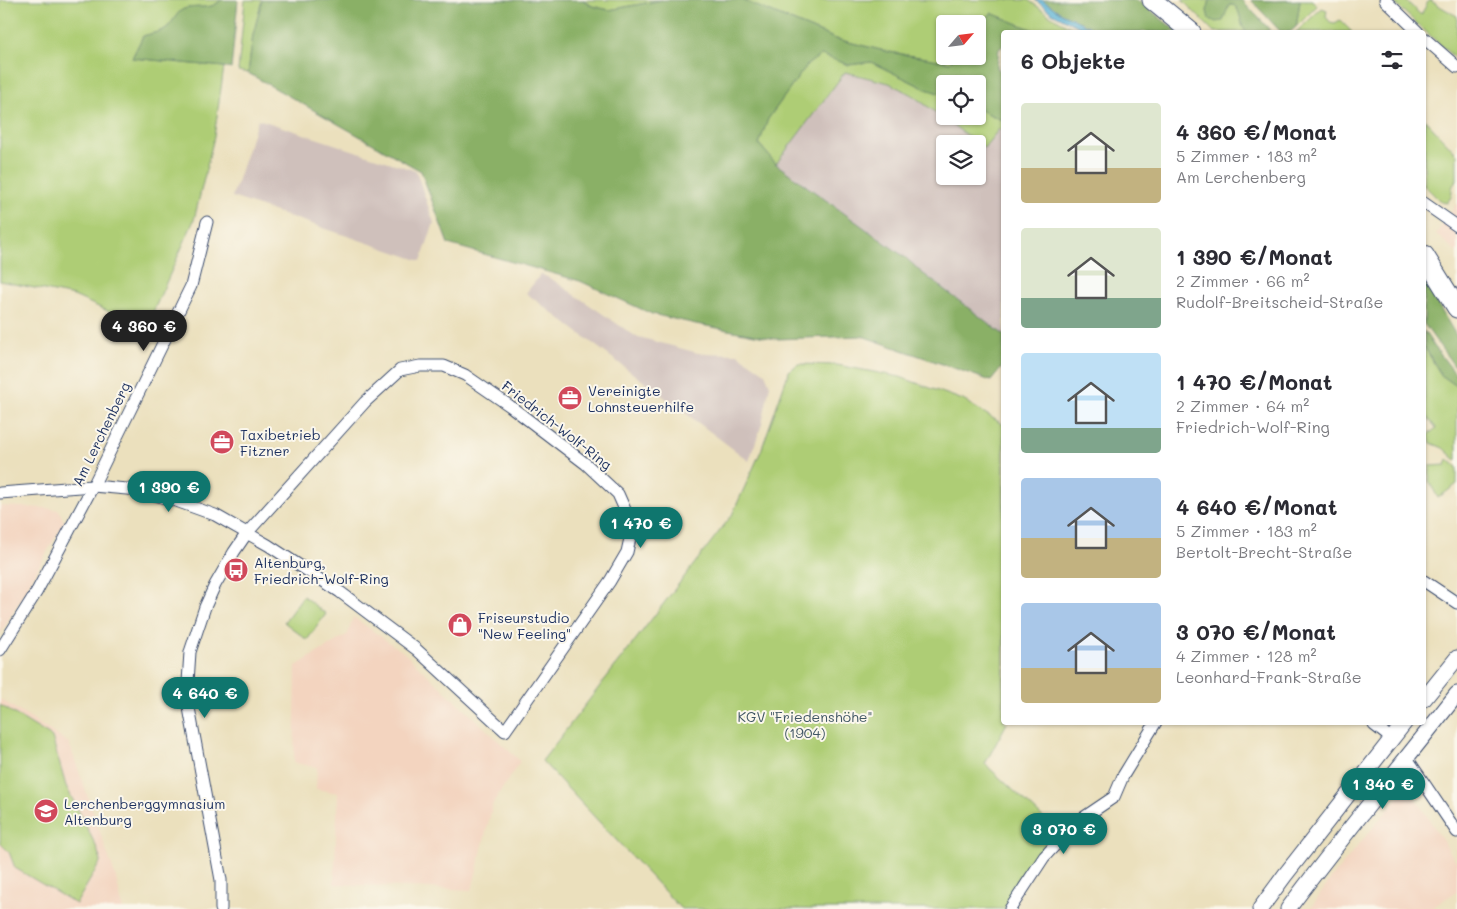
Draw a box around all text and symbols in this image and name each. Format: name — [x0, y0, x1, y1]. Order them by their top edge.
north arrow — [936, 15, 986, 65]
map controls — [936, 15, 986, 185]
icon: filters — [1378, 46, 1406, 74]
text: 6 Objekte — [1021, 47, 1125, 74]
button: locate — [936, 75, 986, 125]
text: 4 360 €/Monat — [1176, 118, 1337, 145]
icon: home — [1061, 123, 1121, 183]
button: layers — [936, 135, 986, 185]
text: 5 Zimmer · 183 m² — [1176, 145, 1317, 166]
text: Am Lerchenberg — [1176, 166, 1306, 187]
text: 1 390 €/Monat — [1176, 243, 1332, 270]
icon: home — [1061, 248, 1121, 308]
text: 2 Zimmer · 66 m² — [1176, 270, 1310, 291]
text: Rudolf-Breitscheid-Straße — [1176, 291, 1383, 312]
pin: 4 360 € — [98, 310, 190, 352]
text: 4 360 € — [112, 315, 176, 336]
text: 1 470 €/Monat — [1176, 368, 1332, 395]
icon: home — [1061, 373, 1121, 433]
street label: Friedrich-Wolf-Ring — [498, 376, 616, 474]
street label: Am Lerchenberg — [68, 379, 134, 489]
place label: Vereinigte Lohnsteuerhilfe — [588, 381, 694, 416]
office icon: Vereinigte Lohnsteuerhilfe — [557, 385, 583, 411]
text: 2 Zimmer · 64 m² — [1176, 395, 1309, 416]
text: Friedrich-Wolf-Ring — [1176, 416, 1330, 437]
place label: Taxibetrieb Fitzner — [240, 425, 321, 460]
office icon: Taxibetrieb Fitzner — [209, 429, 235, 455]
pin: 1 390 € — [123, 470, 215, 513]
text: 1 390 € — [138, 476, 200, 497]
text: 4 640 €/Monat — [1176, 493, 1337, 520]
icon: home — [1061, 498, 1121, 558]
pin: 1 470 € — [595, 506, 687, 549]
text: 1 470 € — [611, 512, 671, 533]
text: 5 Zimmer · 183 m² — [1176, 520, 1317, 541]
text: Bertolt-Brecht-Straße — [1176, 541, 1352, 562]
place label: Altenburg, Friedrich-Wolf-Ring — [254, 553, 389, 588]
bus stop icon: Altenburg, Friedrich-Wolf-Ring — [223, 557, 249, 583]
place label: Friseurstudio "New Feeling" — [478, 608, 571, 643]
shop icon: Friseurstudio "New Feeling" — [447, 612, 473, 638]
text: 3 070 €/Monat — [1176, 618, 1336, 645]
icon: home — [1061, 623, 1121, 683]
text: 4 Zimmer · 128 m² — [1176, 645, 1317, 666]
text: Leonhard-Frank-Straße — [1176, 666, 1362, 687]
pin: 4 640 € — [159, 676, 251, 719]
text: 4 640 € — [173, 682, 237, 703]
park label: KGV "Friedenshöhe" (1904) — [738, 707, 872, 742]
pin: 1 340 € — [1337, 768, 1429, 810]
text: 1 340 € — [1352, 773, 1414, 794]
place label: Lerchenberggymnasium Altenburg — [64, 794, 225, 829]
school or university icon: Lerchenberggymnasium Altenburg — [33, 798, 59, 824]
pin: 3 070 € — [1018, 812, 1110, 855]
text: 3 070 € — [1032, 818, 1096, 839]

